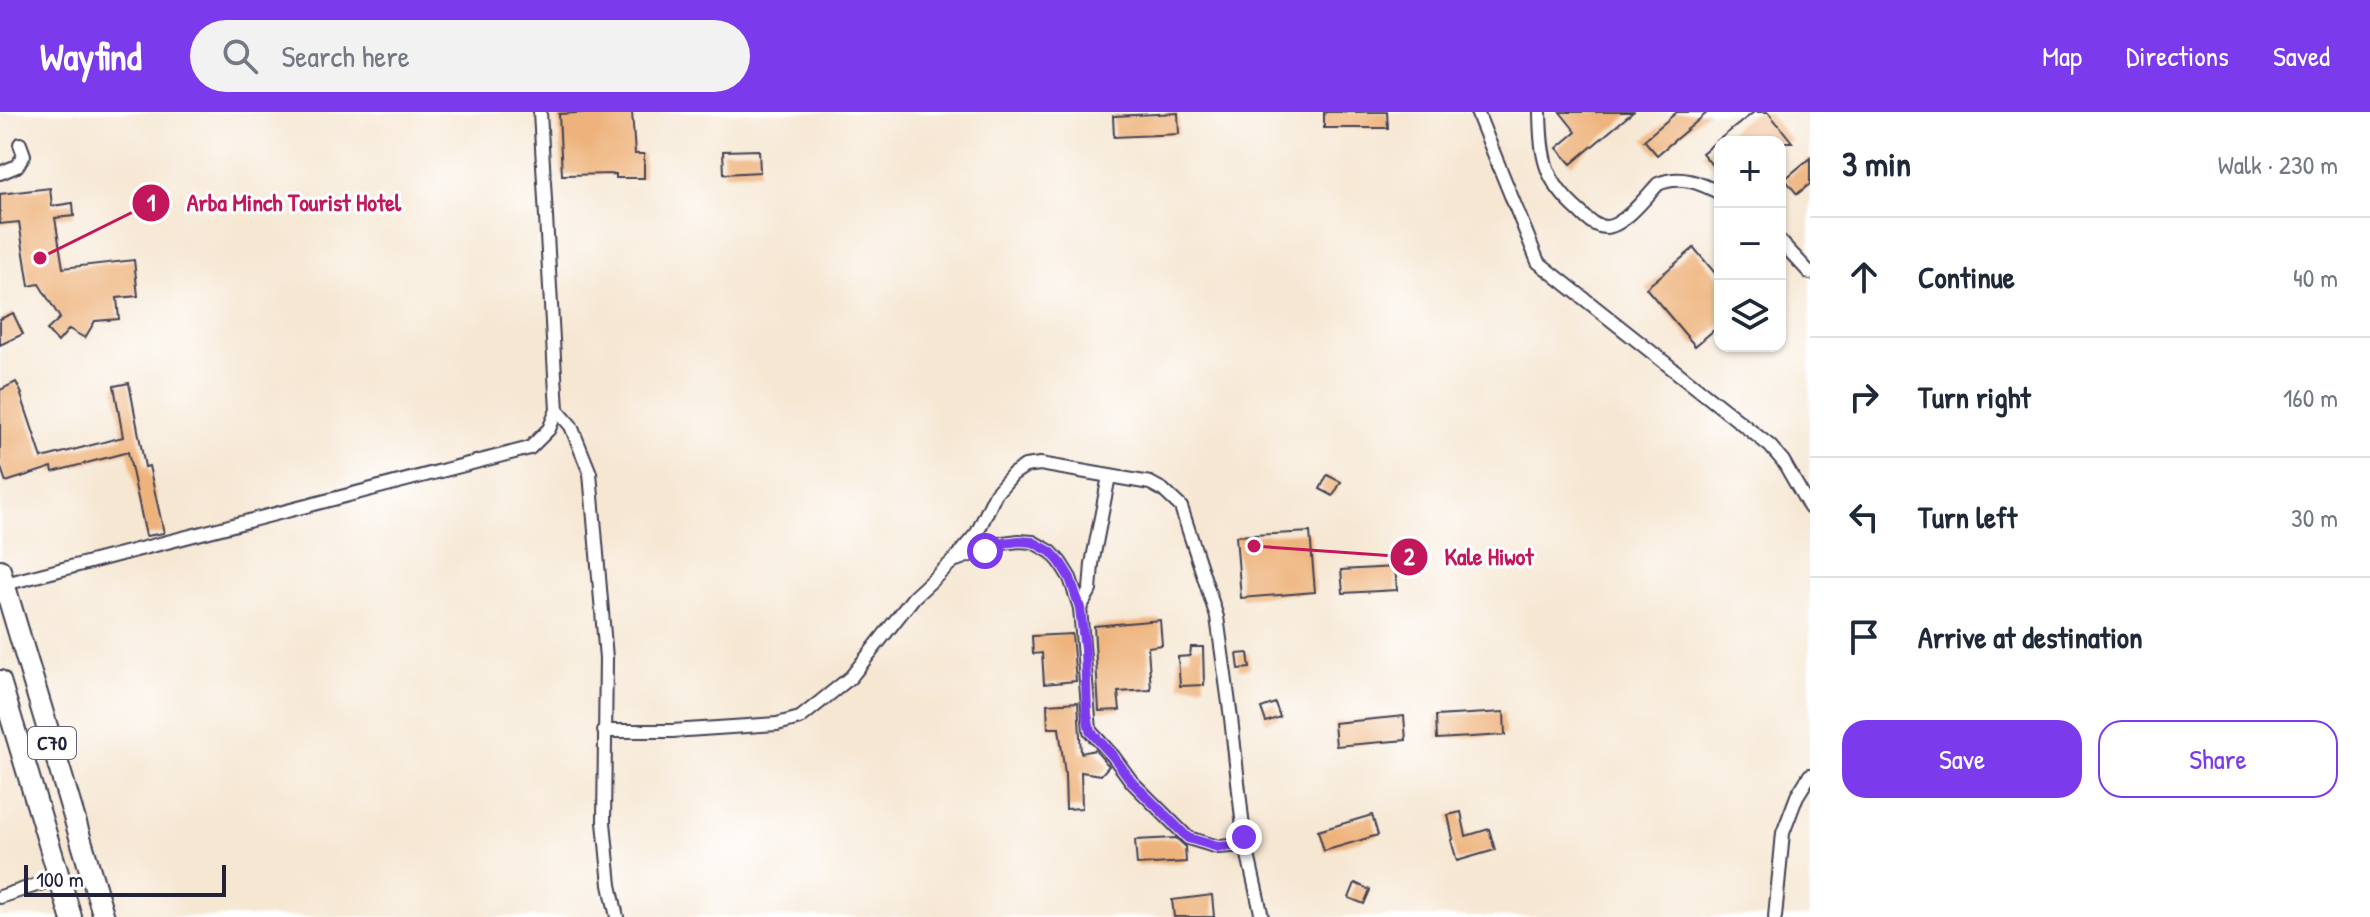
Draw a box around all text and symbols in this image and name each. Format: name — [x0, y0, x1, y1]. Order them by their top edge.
search box — [190, 20, 750, 92]
text: Wayfind — [40, 30, 142, 82]
icon: search — [218, 34, 262, 78]
text: Search here — [282, 36, 410, 76]
text: Map — [2042, 37, 2082, 75]
text: Directions — [2126, 37, 2229, 75]
text: Saved — [2273, 37, 2330, 75]
map controls — [1714, 136, 1786, 352]
button: + — [1714, 136, 1786, 208]
text: 3 min — [1842, 141, 1911, 187]
text: Walk · 230 m — [2218, 147, 2338, 182]
callout: Arba Minch Tourist Hotel — [131, 179, 417, 227]
text: 1 — [147, 186, 156, 218]
text: Arba Minch Tourist Hotel — [187, 186, 402, 218]
button: − — [1714, 208, 1786, 280]
icon: ahead — [1842, 255, 1886, 299]
text: Continue — [1918, 257, 2015, 297]
text: 40 m — [2293, 260, 2338, 295]
button: layers — [1714, 280, 1786, 352]
icon: right — [1842, 375, 1886, 419]
text: Turn right — [1918, 377, 2031, 417]
text: 160 m — [2283, 380, 2338, 415]
icon: left — [1842, 495, 1886, 539]
text: Turn left — [1918, 497, 2017, 537]
text: 30 m — [2291, 500, 2338, 535]
route start — [967, 533, 1003, 569]
callout: Kale Hiwot — [1389, 533, 1550, 581]
text: 2 — [1403, 540, 1415, 572]
text: Kale Hiwot — [1444, 540, 1534, 572]
icon: arrive — [1842, 615, 1886, 659]
text: Arrive at destination — [1918, 617, 2143, 657]
button: Save — [1842, 720, 2082, 798]
button: Share — [2098, 720, 2338, 798]
road number: C70 — [28, 727, 76, 759]
route end — [1226, 819, 1262, 855]
scale bar — [24, 861, 226, 897]
text: 100 m — [36, 864, 84, 894]

